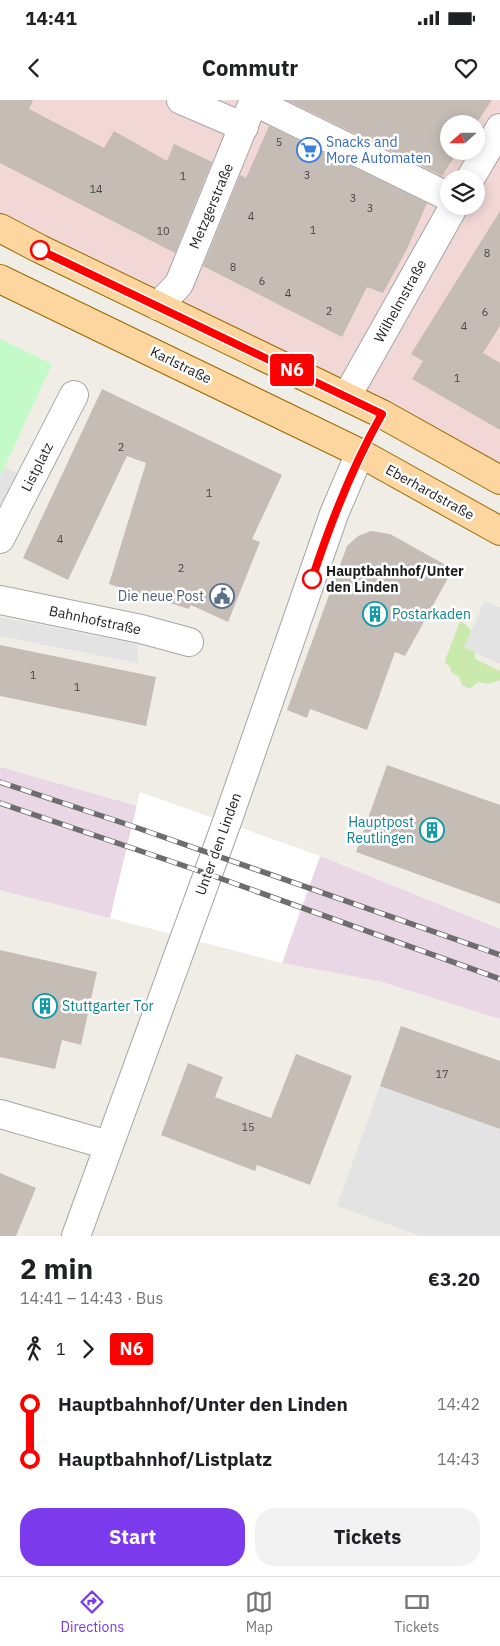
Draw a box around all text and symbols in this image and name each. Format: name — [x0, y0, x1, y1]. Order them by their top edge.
text: 14:41 — [25, 6, 77, 30]
text: Commutr — [202, 53, 298, 82]
icon: back — [20, 54, 48, 82]
icon: heart — [452, 54, 480, 82]
north arrow — [440, 115, 485, 160]
map controls — [440, 115, 485, 215]
place label: Snacks and More Automaten — [326, 133, 431, 167]
house number: 5 — [276, 135, 282, 149]
supermarket icon: Snacks and More Automaten — [296, 137, 322, 163]
street label: Metzgerstraße — [185, 160, 237, 252]
house number: 3 — [304, 168, 310, 182]
house number: 1 — [180, 169, 187, 183]
button: layers — [440, 170, 485, 215]
house number: 14 — [89, 182, 103, 196]
house number: 3 — [350, 191, 356, 205]
house number: 3 — [367, 201, 373, 215]
house number: 4 — [248, 209, 255, 223]
house number: 1 — [310, 223, 317, 237]
house number: 10 — [156, 224, 170, 238]
unlabelled marker — [30, 240, 50, 260]
house number: 8 — [484, 246, 490, 260]
street label: Wilhelmstraße — [370, 256, 430, 346]
house number: 8 — [230, 260, 236, 274]
house number: 6 — [259, 274, 265, 288]
house number: 4 — [285, 286, 292, 300]
house number: 2 — [326, 304, 332, 318]
house number: 6 — [482, 305, 488, 319]
house number: 4 — [461, 319, 468, 333]
street label: Karlstraße — [147, 342, 215, 388]
line badge: N6 — [270, 354, 314, 386]
text: N6 — [280, 358, 304, 381]
house number: 1 — [454, 371, 461, 385]
street label: Listplatz — [17, 439, 57, 495]
house number: 2 — [118, 440, 124, 454]
street label: Eberhardstraße — [383, 460, 478, 524]
house number: 1 — [206, 486, 213, 500]
house number: 4 — [57, 532, 64, 546]
house number: 2 — [178, 561, 184, 575]
place label: Hauptbahnhof/Unter den Linden — [326, 562, 464, 596]
marker: Hauptbahnhof/Unter den Linden — [302, 569, 322, 589]
public building icon: Die neue Post — [209, 583, 235, 609]
place label: Die neue Post — [118, 587, 204, 605]
street label: Bahnhofstraße — [47, 601, 143, 639]
building icon: Postarkaden — [362, 601, 388, 627]
place label: Postarkaden — [392, 605, 471, 623]
house number: 1 — [30, 668, 37, 682]
house number: 1 — [74, 680, 81, 694]
street label: Unter den Linden — [191, 790, 245, 898]
place label: Hauptpost Reutlingen — [346, 813, 414, 847]
building icon: Hauptpost Reutlingen — [419, 817, 445, 843]
building icon: Stuttgarter Tor — [32, 993, 58, 1019]
place label: Stuttgarter Tor — [62, 997, 154, 1015]
house number: 17 — [435, 1067, 449, 1081]
house number: 15 — [241, 1120, 255, 1134]
text: 2 min — [20, 1250, 93, 1287]
text: €3.20 — [428, 1267, 480, 1291]
text: 14:41 – 14:43 · Bus — [20, 1288, 163, 1308]
icon: walk — [20, 1335, 48, 1363]
icon: forward — [74, 1335, 102, 1363]
text: N6 — [120, 1337, 143, 1360]
text: 1 — [56, 1339, 66, 1359]
text: Hauptbahnhof/Unter den Linden — [58, 1392, 348, 1416]
text: 14:42 — [437, 1394, 480, 1414]
text: Hauptbahnhof/Listplatz — [58, 1447, 272, 1471]
text: 14:43 — [437, 1449, 480, 1469]
button: Start — [20, 1508, 245, 1566]
button: Tickets — [255, 1508, 480, 1566]
tab: Directions — [61, 1588, 124, 1636]
tab: Map — [245, 1588, 273, 1636]
tab: Tickets — [394, 1588, 439, 1636]

